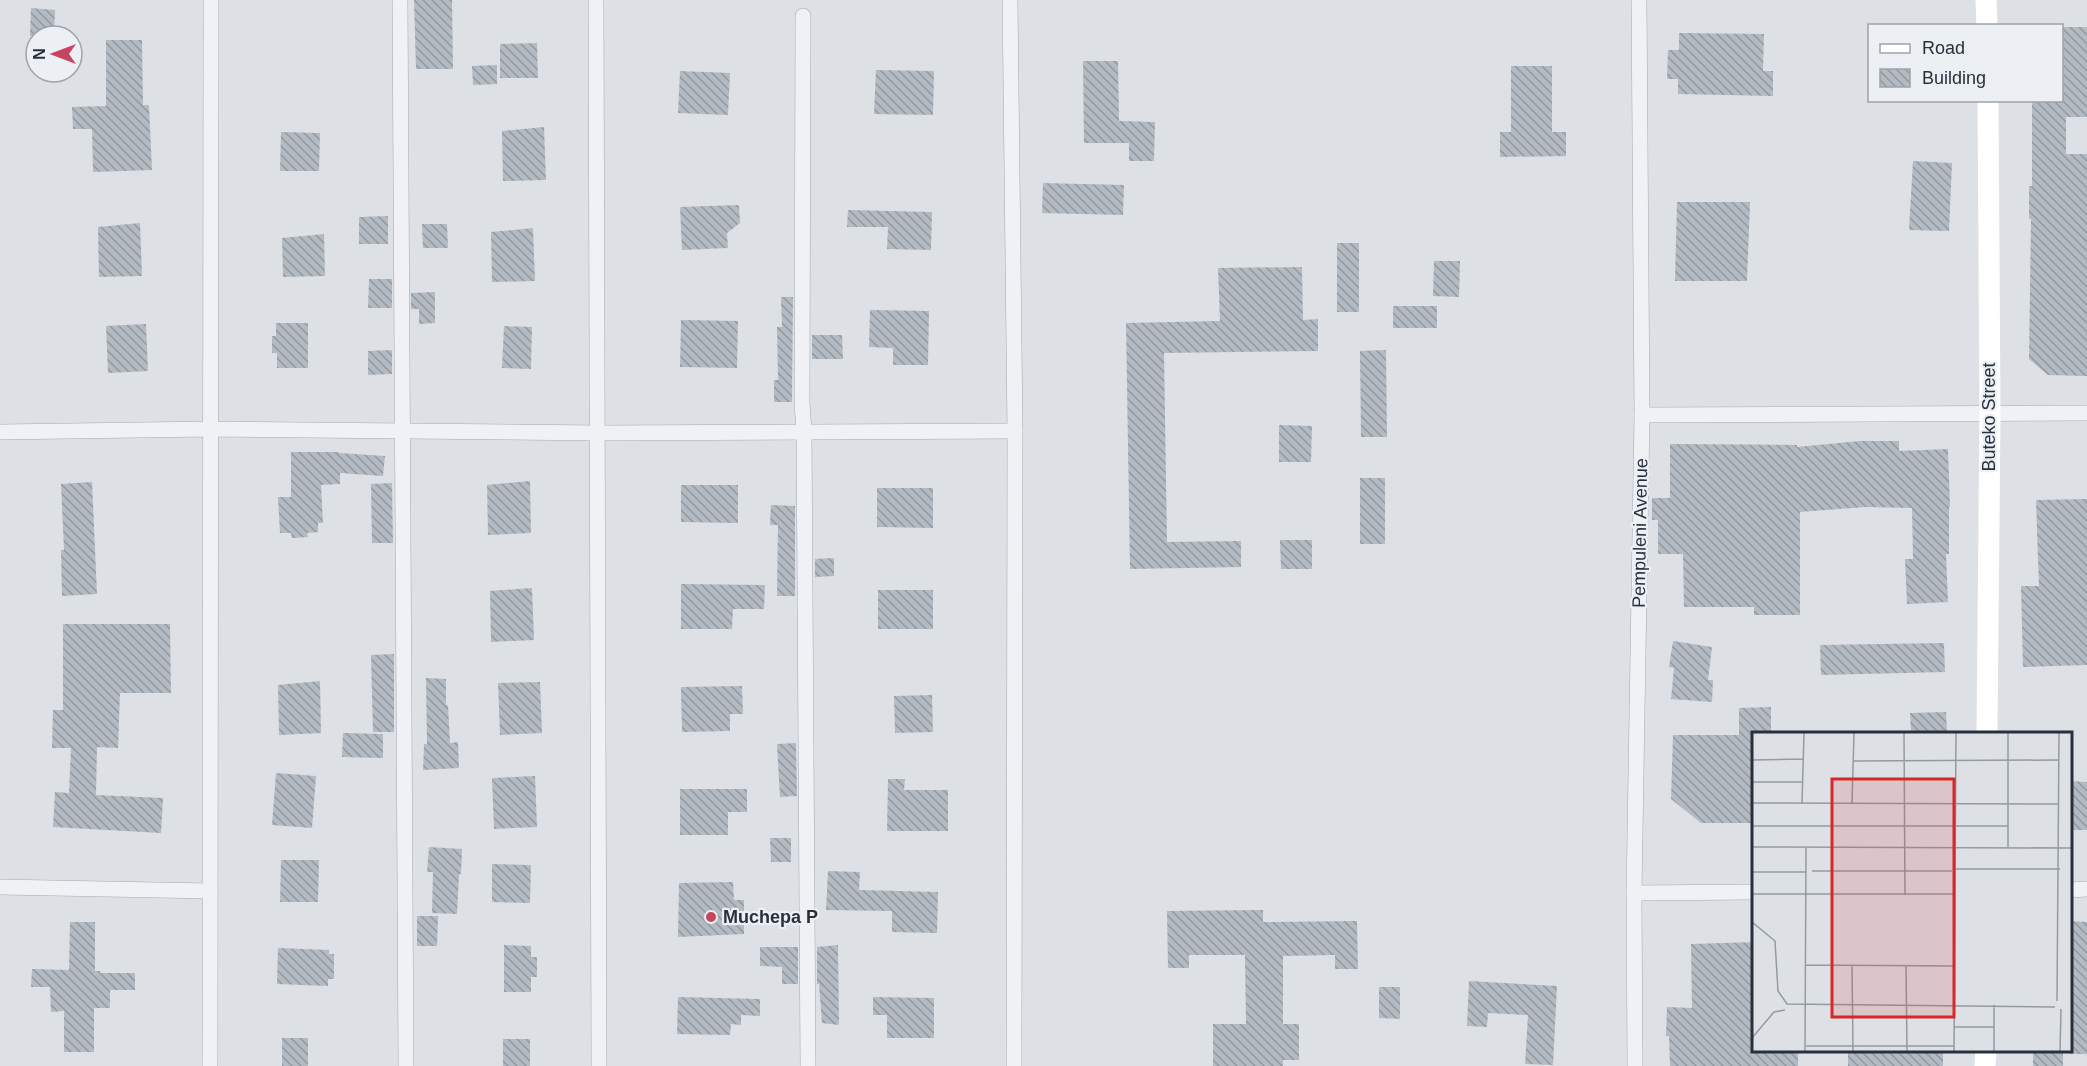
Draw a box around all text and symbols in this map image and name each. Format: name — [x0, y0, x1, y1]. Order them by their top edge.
north arrow — [24, 24, 84, 84]
legend — [1868, 24, 2063, 102]
text: Road — [1922, 38, 1965, 58]
text: N — [31, 48, 48, 60]
text: Building — [1922, 68, 1986, 88]
street label: Buteko Street — [1979, 362, 1999, 472]
street label: Pempuleni Avenue — [1629, 458, 1651, 608]
inset map — [1752, 732, 2072, 1051]
place label: Muchepa P — [723, 907, 818, 927]
marker: Muchepa P — [704, 910, 718, 924]

